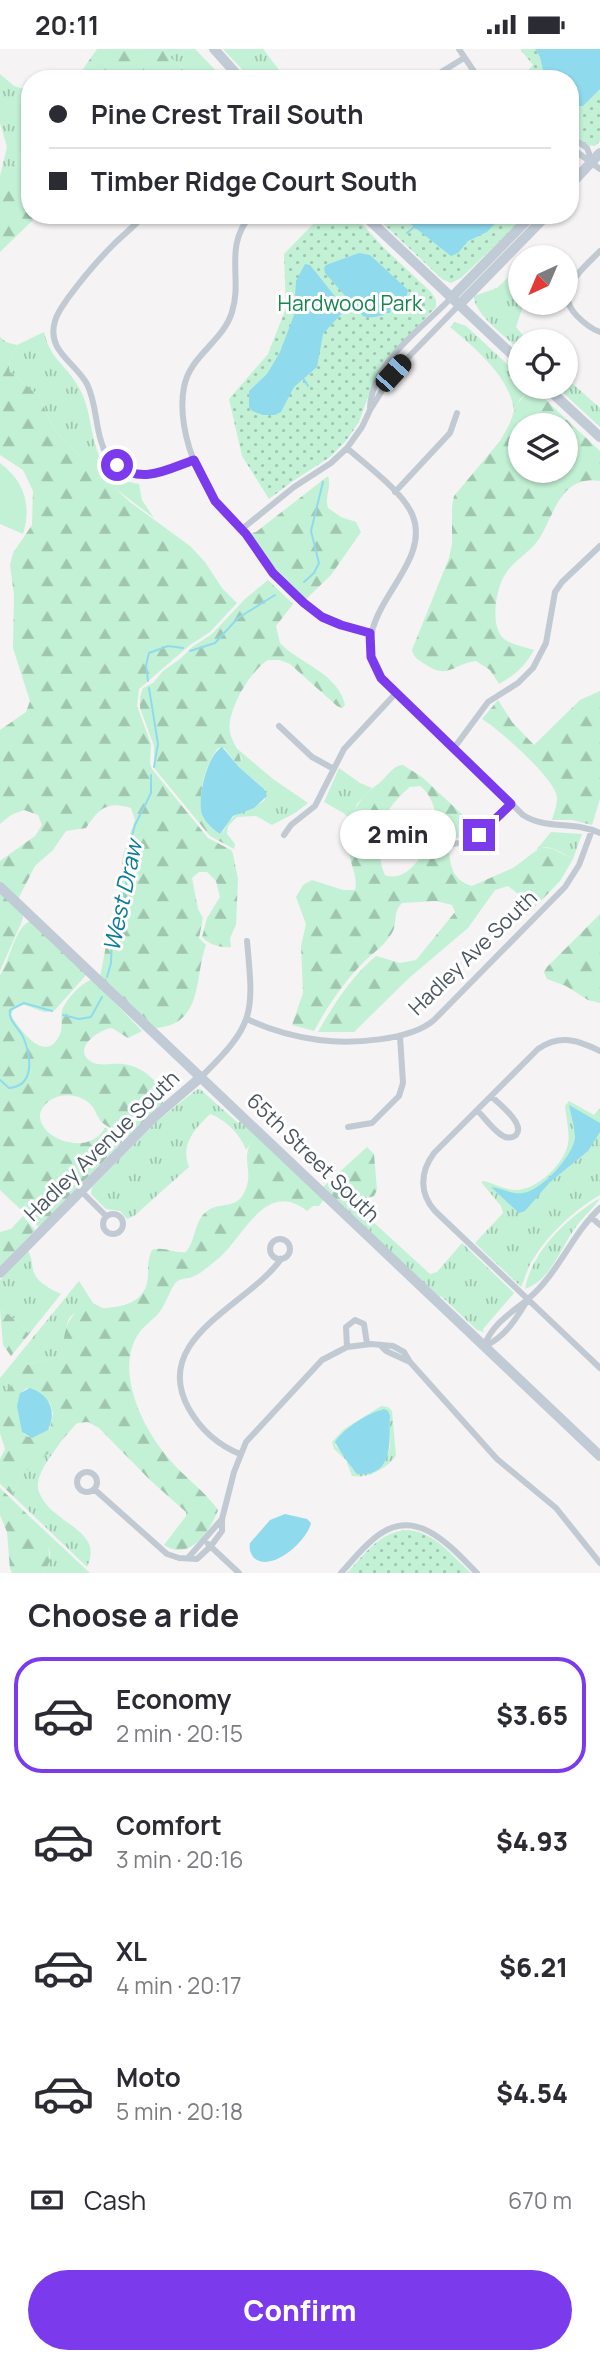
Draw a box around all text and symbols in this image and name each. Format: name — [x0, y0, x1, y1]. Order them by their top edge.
text: 20:11 — [35, 7, 99, 43]
text: Pine Crest Trail South — [91, 96, 364, 132]
text: Timber Ridge Court South — [91, 163, 417, 199]
north arrow — [508, 245, 578, 315]
map controls — [508, 245, 578, 483]
park label: Hardwood Park — [278, 289, 423, 317]
button: locate — [508, 329, 578, 399]
car — [372, 350, 415, 396]
button: layers — [508, 413, 578, 483]
route start — [101, 449, 133, 481]
callout: 2 min — [339, 811, 454, 859]
text: 2 min — [368, 818, 429, 850]
route end — [463, 819, 495, 851]
water label: West Draw — [95, 834, 150, 954]
street label: Hadley Ave South — [402, 884, 543, 1021]
street label: Hadley Avenue South — [18, 1064, 185, 1227]
street label: 65th Street South — [241, 1086, 386, 1228]
text: Choose a ride — [28, 1593, 239, 1637]
text: Economy — [116, 1681, 231, 1717]
icon: car — [32, 1684, 95, 1747]
text: $3.65 — [496, 1697, 568, 1733]
text: 2 min · 20:15 — [116, 1717, 243, 1749]
text: Comfort — [116, 1807, 222, 1843]
icon: car — [32, 1810, 95, 1873]
text: $4.93 — [496, 1823, 568, 1859]
text: 3 min · 20:16 — [116, 1843, 244, 1875]
text: XL — [116, 1933, 147, 1969]
icon: car — [32, 1936, 95, 1999]
text: $6.21 — [499, 1949, 568, 1985]
text: 4 min · 20:17 — [116, 1969, 242, 2001]
text: Moto — [116, 2059, 181, 2095]
icon: car — [32, 2062, 95, 2125]
text: $4.54 — [496, 2075, 568, 2111]
text: 5 min · 20:18 — [116, 2095, 243, 2127]
icon: cash — [28, 2181, 66, 2219]
text: Cash — [84, 2182, 146, 2218]
text: 670 m — [508, 2184, 572, 2216]
button: Confirm — [28, 2270, 572, 2350]

